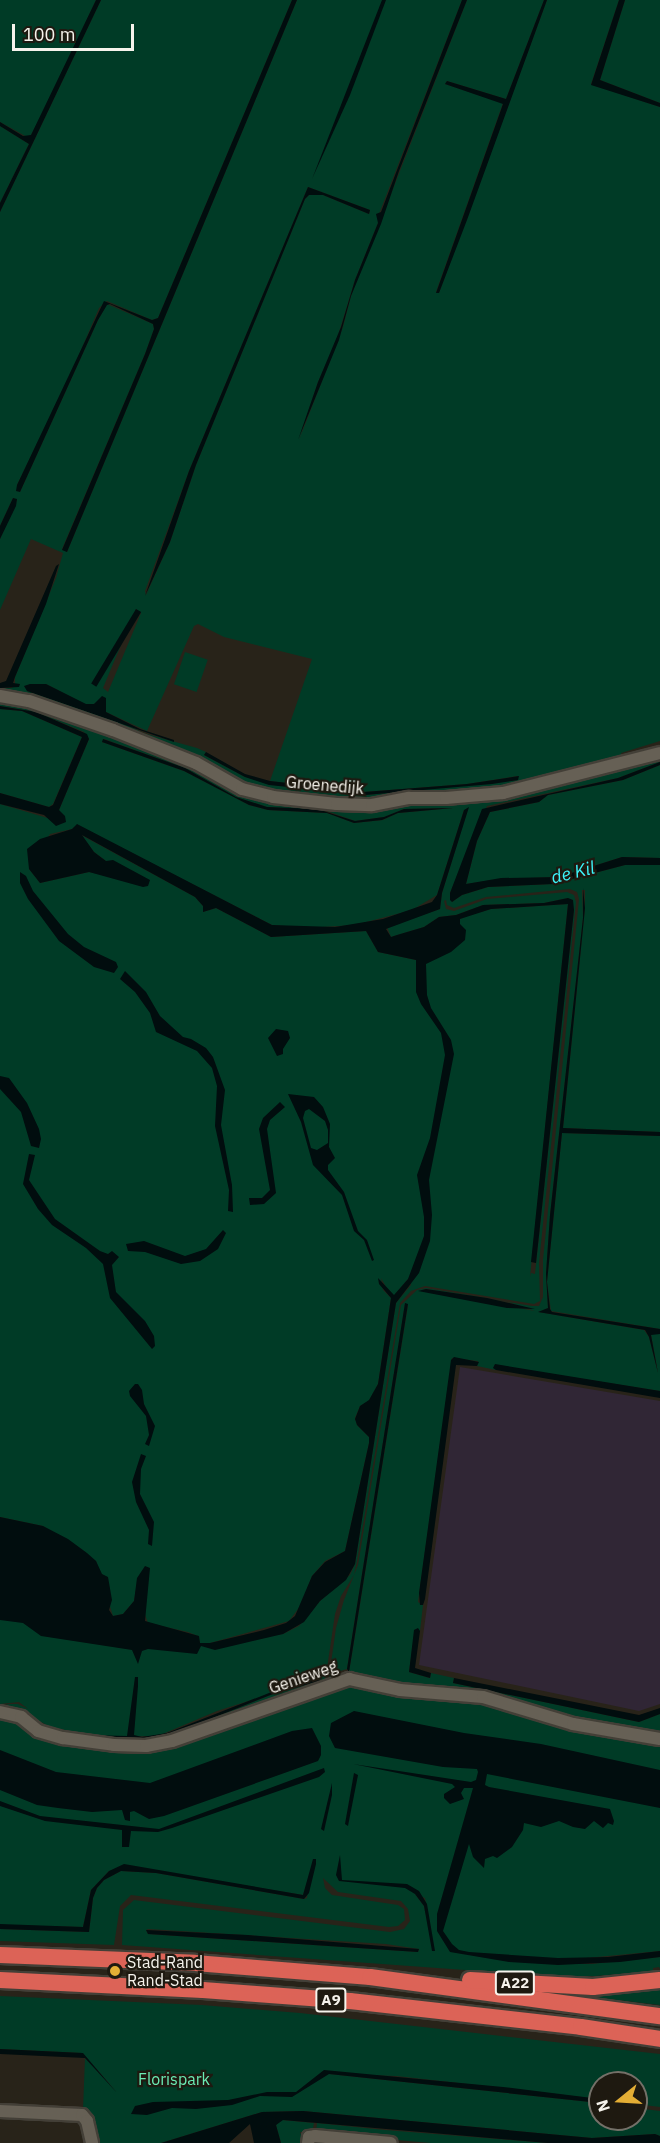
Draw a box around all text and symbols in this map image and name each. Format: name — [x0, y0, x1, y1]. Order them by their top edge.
scale bar — [15, 12, 136, 50]
text: 100 m — [23, 23, 75, 46]
street label: Groenedijk — [285, 772, 365, 798]
water label: de Kil — [549, 857, 597, 889]
street label: Genieweg — [266, 1656, 340, 1698]
place label: Stad-Rand Rand-Stad — [127, 1952, 203, 1990]
marker: Stad-Rand Rand-Stad — [108, 1964, 122, 1978]
road number: A22 — [494, 1971, 536, 1995]
road number: A9 — [314, 1988, 348, 2012]
park label: Florispark — [138, 2069, 210, 2089]
north arrow — [588, 2071, 648, 2131]
text: N — [591, 2097, 614, 2115]

